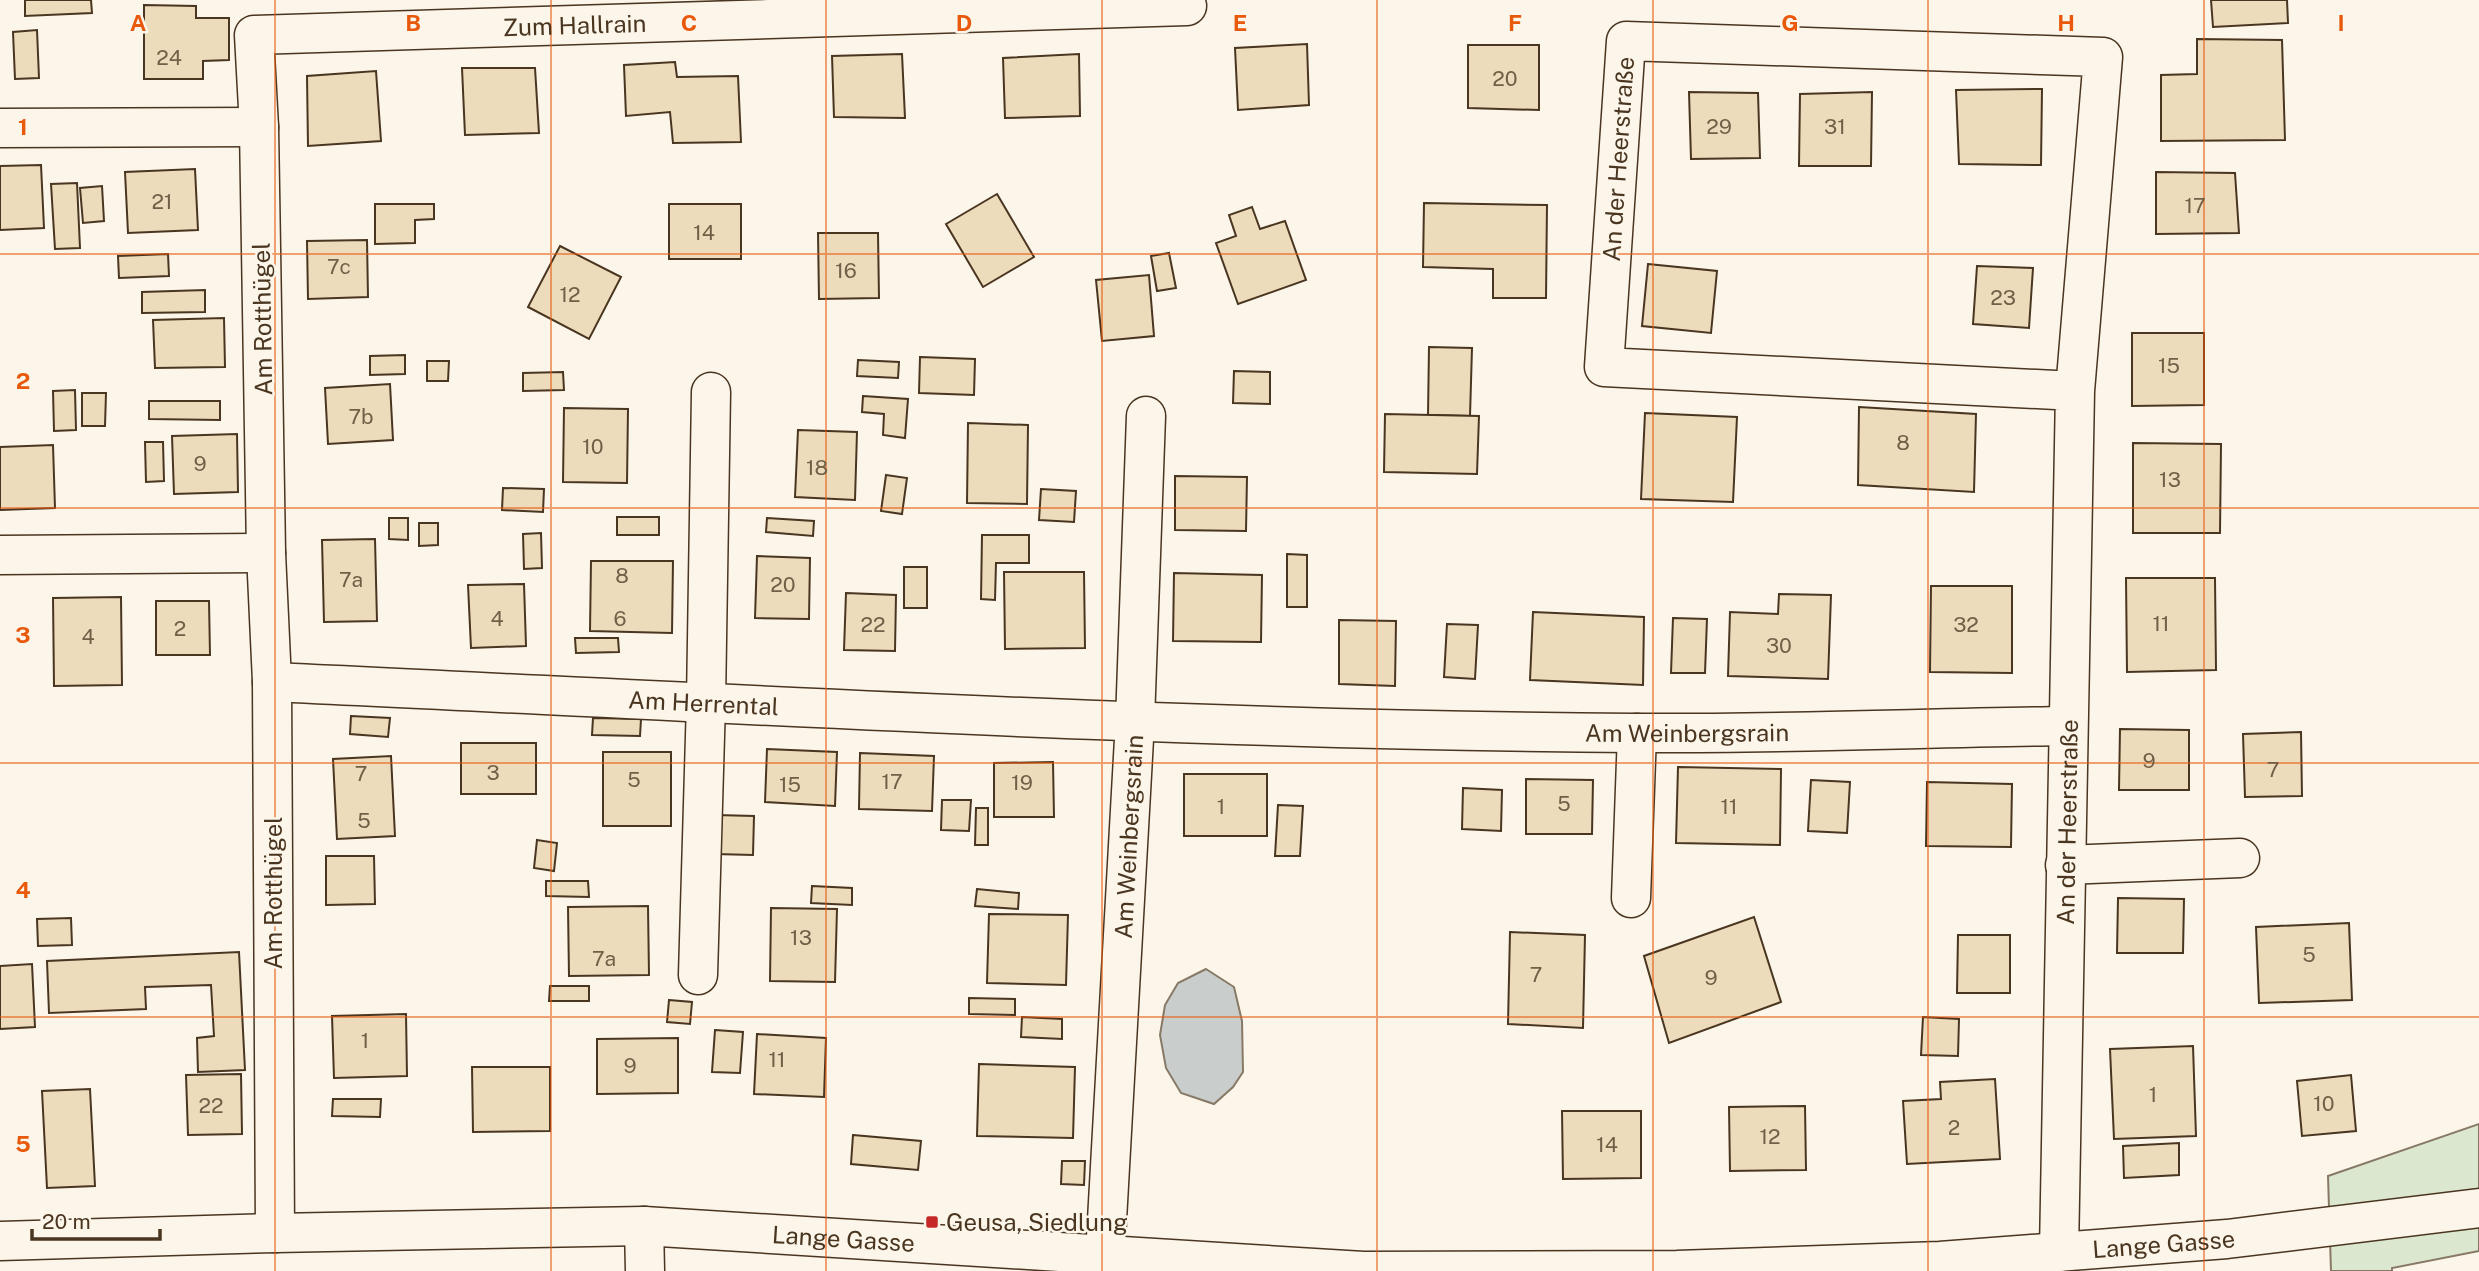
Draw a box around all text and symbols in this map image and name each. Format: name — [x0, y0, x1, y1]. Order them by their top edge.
text: A — [130, 9, 147, 36]
text: B — [405, 9, 421, 36]
street label: Zum Hallrain — [502, 9, 647, 41]
text: C — [681, 9, 697, 36]
text: D — [956, 9, 972, 36]
text: E — [1233, 9, 1247, 36]
text: F — [1508, 9, 1522, 36]
text: G — [1781, 9, 1799, 36]
text: H — [2057, 9, 2075, 36]
text: I — [2337, 9, 2345, 36]
house number: 24 — [156, 45, 182, 70]
street label: An der Heerstraße — [1597, 56, 1639, 262]
house number: 20 — [1492, 66, 1518, 91]
text: 1 — [18, 113, 28, 140]
house number: 29 — [1706, 114, 1732, 139]
house number: 31 — [1824, 114, 1846, 139]
house number: 21 — [151, 189, 173, 214]
house number: 17 — [2184, 193, 2206, 218]
house number: 14 — [693, 220, 715, 245]
street label: Am Rotthügel — [247, 242, 277, 396]
house number: 7c — [327, 254, 351, 279]
house number: 16 — [835, 258, 857, 283]
house number: 12 — [559, 282, 581, 307]
house number: 23 — [1990, 285, 2016, 310]
house number: 15 — [2158, 353, 2180, 378]
text: 2 — [16, 367, 30, 394]
house number: 7b — [349, 404, 373, 429]
house number: 8 — [1896, 430, 1910, 455]
house number: 10 — [582, 434, 604, 459]
house number: 9 — [193, 451, 207, 476]
house number: 18 — [806, 455, 828, 480]
house number: 13 — [2159, 467, 2181, 492]
house number: 8 — [615, 563, 629, 588]
house number: 7a — [339, 567, 363, 592]
house number: 20 — [770, 572, 796, 597]
house number: 4 — [490, 606, 504, 631]
house number: 6 — [613, 606, 627, 631]
house number: 11 — [2152, 611, 2170, 636]
house number: 22 — [860, 612, 886, 637]
house number: 32 — [1953, 612, 1979, 637]
house number: 2 — [174, 616, 186, 641]
text: 3 — [15, 621, 31, 648]
house number: 4 — [81, 624, 95, 649]
house number: 30 — [1766, 633, 1792, 658]
street label: Am Herrental — [627, 685, 780, 720]
street label: Am Weinbergsrain — [1585, 718, 1789, 747]
street label: An der Heerstraße — [2051, 719, 2083, 925]
street label: Am Weinbergsrain — [1109, 734, 1148, 939]
house number: 9 — [2142, 748, 2156, 773]
house number: 7 — [2267, 757, 2279, 782]
house number: 3 — [486, 760, 500, 785]
house number: 7 — [355, 761, 367, 786]
house number: 5 — [627, 767, 641, 792]
house number: 17 — [881, 769, 903, 794]
house number: 19 — [1011, 770, 1033, 795]
house number: 15 — [779, 772, 801, 797]
house number: 5 — [1557, 791, 1571, 816]
house number: 1 — [1217, 794, 1225, 819]
house number: 11 — [1720, 794, 1738, 819]
house number: 5 — [357, 808, 371, 833]
street label: Am Rotthügel — [259, 816, 287, 970]
text: 4 — [15, 876, 31, 903]
house number: 13 — [790, 925, 812, 950]
house number: 5 — [2302, 942, 2316, 967]
house number: 7a — [592, 946, 616, 971]
house number: 7 — [1530, 962, 1542, 987]
house number: 9 — [1704, 965, 1718, 990]
house number: 1 — [361, 1028, 369, 1053]
house number: 11 — [768, 1047, 786, 1072]
house number: 9 — [623, 1053, 637, 1078]
house number: 1 — [2149, 1082, 2157, 1107]
house number: 10 — [2313, 1091, 2335, 1116]
house number: 22 — [198, 1093, 224, 1118]
house number: 2 — [1948, 1115, 1960, 1140]
house number: 12 — [1759, 1124, 1781, 1149]
text: 5 — [15, 1130, 31, 1157]
house number: 14 — [1596, 1132, 1618, 1157]
scale bar — [32, 1198, 159, 1242]
place label: Geusa, Siedlung — [946, 1208, 1128, 1236]
text: 20 m — [42, 1209, 91, 1234]
marker: Geusa, Siedlung — [924, 1214, 940, 1230]
street label: Lange Gasse — [771, 1220, 916, 1257]
street label: Lange Gasse — [2091, 1224, 2237, 1263]

